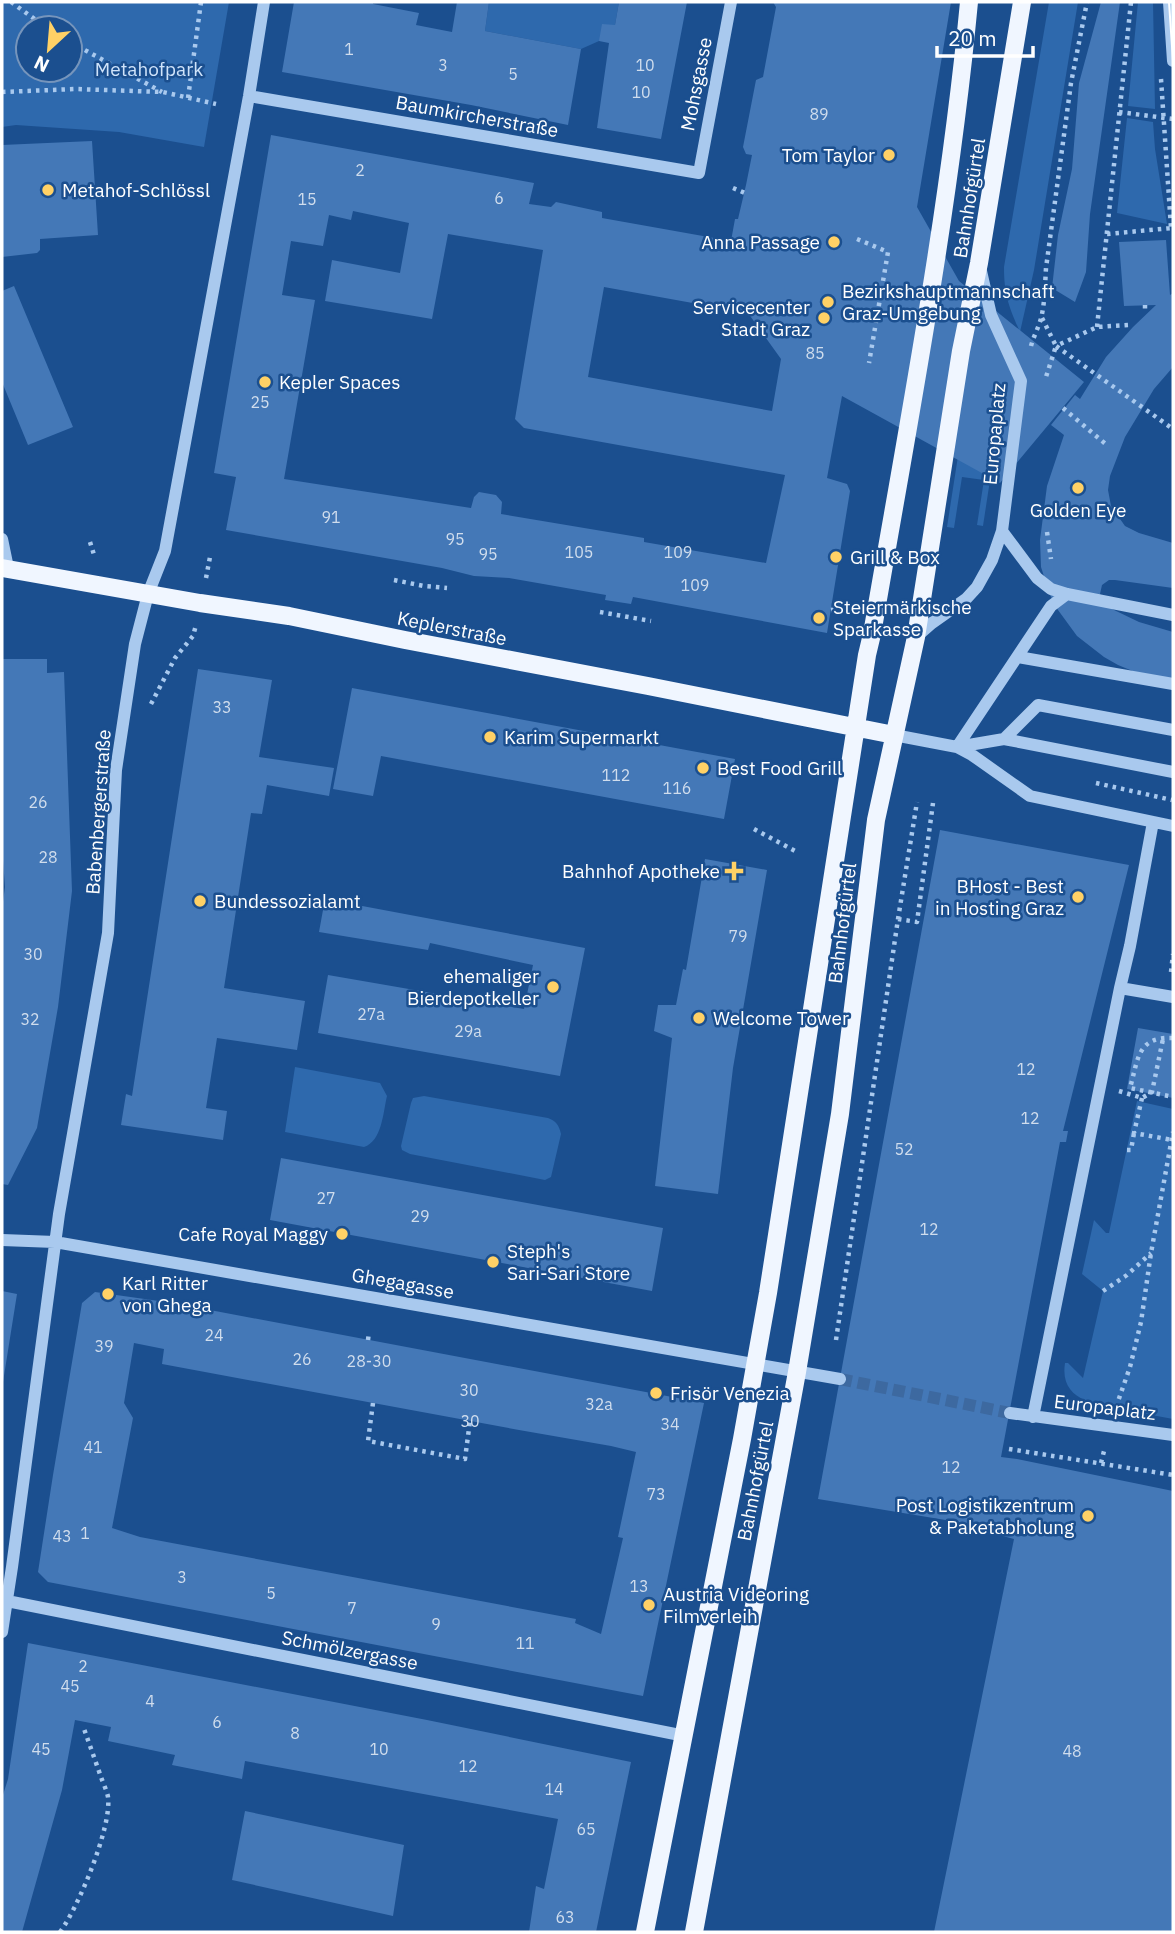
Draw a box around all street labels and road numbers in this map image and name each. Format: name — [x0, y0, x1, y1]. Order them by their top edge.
street label: Mohsgasse — [675, 35, 717, 133]
street label: Baumkircherstraße — [394, 90, 560, 142]
street label: Bahnhofgürtel — [948, 136, 990, 260]
street label: Europaplatz — [978, 382, 1010, 486]
street label: Keplerstraße — [395, 606, 509, 650]
street label: Babenbergerstraße — [80, 729, 116, 895]
street label: Bahnhofgürtel — [823, 861, 861, 985]
street label: Ghegagasse — [350, 1262, 456, 1304]
street label: Europaplatz — [1053, 1389, 1157, 1425]
street label: Bahnhofgürtel — [732, 1419, 778, 1543]
street label: Schmölzergasse — [280, 1625, 420, 1675]

